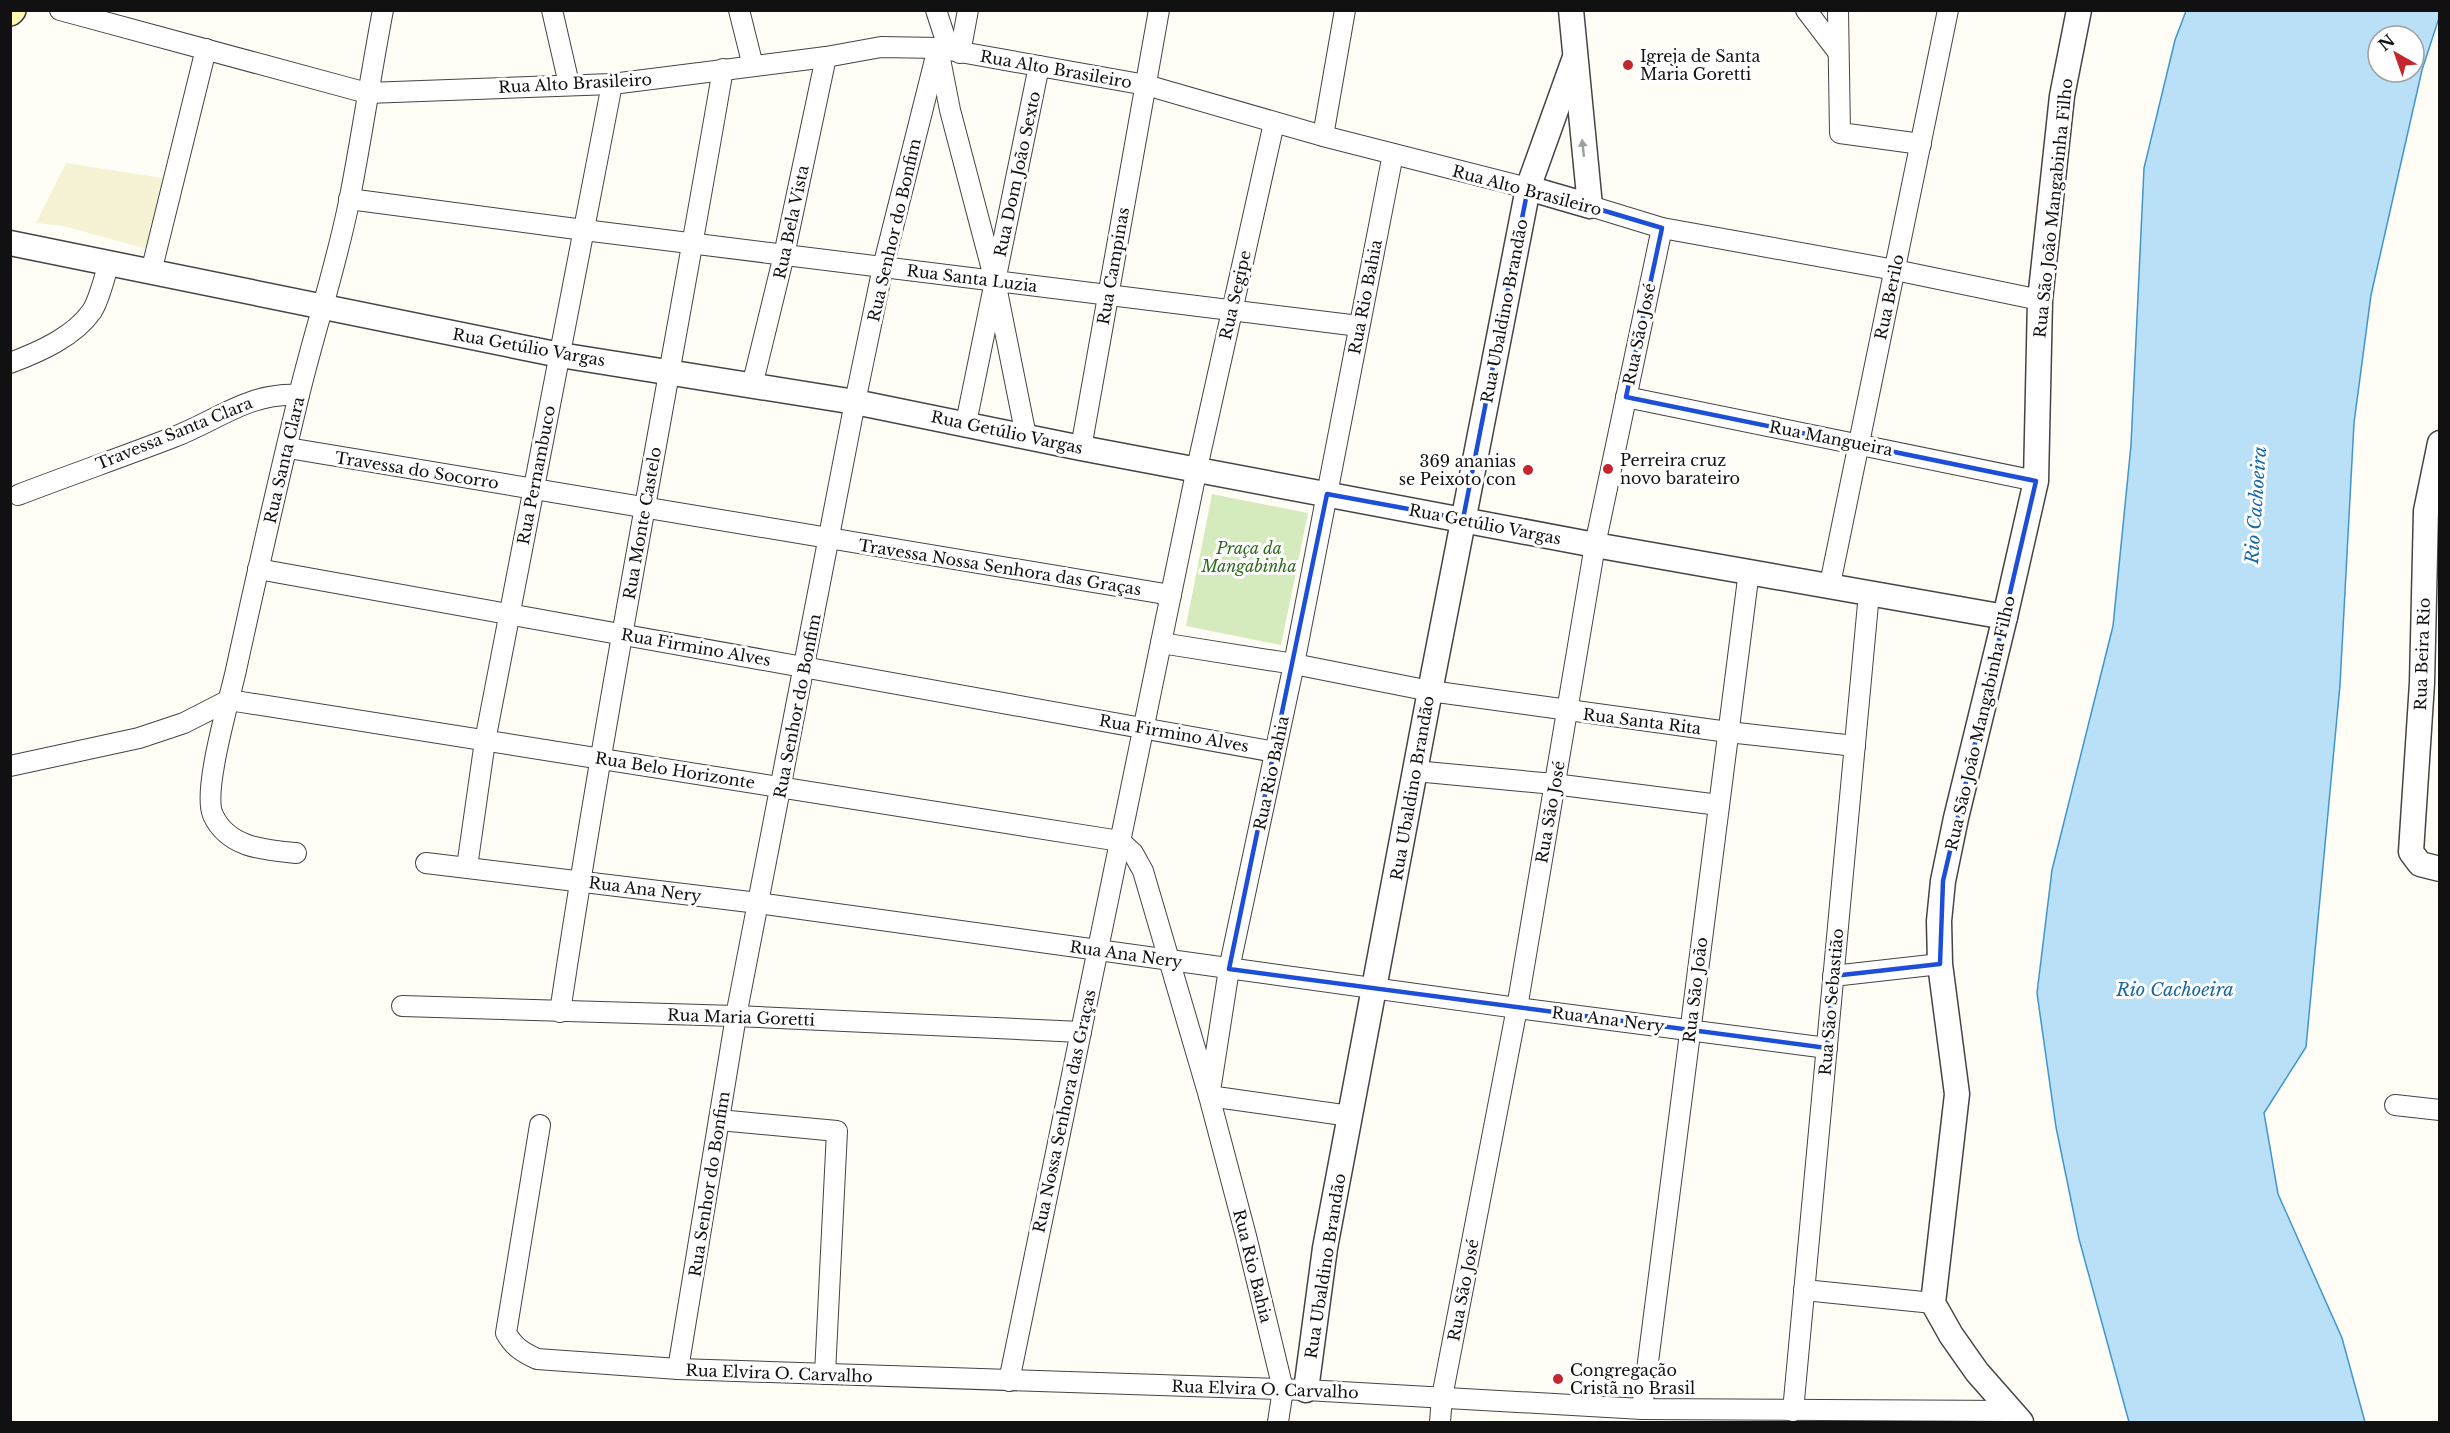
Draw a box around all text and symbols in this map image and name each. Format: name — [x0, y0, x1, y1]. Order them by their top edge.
north arrow — [2366, 24, 2426, 84]
text: N — [2374, 30, 2399, 55]
street label: Rua Alto Brasileiro — [979, 46, 1133, 92]
place label: Igreja de Santa Maria Goretti — [1640, 46, 1760, 84]
marker: Igreja de Santa Maria Goretti — [1621, 58, 1635, 72]
street label: Rua Alto Brasileiro — [498, 69, 652, 97]
street label: Rua São João Mangabinha Filho — [2029, 77, 2077, 339]
street label: Rua Dom João Sexto — [990, 89, 1044, 259]
street label: Rua Senhor do Bonfim — [863, 136, 925, 324]
one-way arrow — [1578, 139, 1588, 158]
street label: Rua Alto Brasileiro — [1450, 160, 1604, 220]
street label: Rua Bela Vista — [769, 163, 813, 281]
street label: Rua Campinas — [1093, 206, 1133, 326]
street label: Rua Ubaldino Brandão — [1476, 217, 1532, 405]
street label: Rua Rio Bahia — [1344, 238, 1386, 356]
street label: Rua Segipe — [1215, 248, 1255, 342]
street label: Rua Berilo — [1870, 252, 1908, 342]
street label: Rua Santa Luzia — [905, 260, 1039, 296]
street label: Rua São José — [1618, 281, 1660, 387]
street label: Rua Getúlio Vargas — [451, 324, 607, 370]
street label: Travessa Santa Clara — [93, 392, 255, 474]
street label: Rua Santa Clara — [260, 395, 308, 525]
street label: Rua Pernambuco — [513, 404, 559, 546]
street label: Rua Getúlio Vargas — [929, 406, 1085, 458]
street label: Rua Mangueira — [1768, 416, 1895, 460]
street label: Rua Monte Castelo — [619, 445, 665, 601]
water label: Rio Cachoeira — [2241, 446, 2271, 565]
street label: Travessa do Socorro — [334, 447, 500, 493]
place label: Perreira cruz novo barateiro — [1620, 450, 1740, 488]
place label: 369 ananias se Peixoto con — [1399, 451, 1516, 489]
marker: Perreira cruz novo barateiro — [1601, 462, 1615, 476]
marker: 369 ananias se Peixoto con — [1521, 463, 1535, 477]
street label: Rua Getúlio Vargas — [1407, 499, 1563, 549]
street label: Travessa Nossa Senhora das Graças — [857, 535, 1143, 599]
park label: Praça da Mangabinha — [1200, 538, 1297, 576]
street label: Rua São João Mangabinha Filho — [1941, 594, 2019, 852]
street label: Rua Beira Rio — [2410, 597, 2434, 711]
street label: Rua Senhor do Bonfim — [769, 612, 825, 800]
street label: Rua Firmino Alves — [620, 624, 772, 670]
street label: Rua Ubaldino Brandão — [1386, 694, 1438, 882]
street label: Rua Santa Rita — [1582, 704, 1702, 738]
street label: Rua Firmino Alves — [1098, 710, 1250, 756]
street label: Rua Rio Bahia — [1249, 714, 1293, 832]
street label: Rua Belo Horizonte — [594, 747, 756, 793]
street label: Rua São José — [1531, 759, 1569, 865]
street label: Rua Ana Nery — [587, 872, 703, 906]
street label: Rua São Sebastião — [1815, 928, 1847, 1076]
street label: Rua Ana Nery — [1068, 936, 1184, 972]
street label: Rua São João — [1679, 936, 1711, 1044]
water label: Rio Cachoeira — [2115, 979, 2234, 1001]
street label: Rua Nossa Senhora das Graças — [1028, 987, 1100, 1235]
street label: Rua Ana Nery — [1550, 1002, 1666, 1036]
street label: Rua Maria Goretti — [667, 1004, 816, 1030]
street label: Rua Senhor do Bonfim — [684, 1090, 734, 1278]
street label: Rua Ubaldino Brandão — [1300, 1172, 1350, 1360]
street label: Rua Rio Bahia — [1229, 1207, 1277, 1325]
street label: Rua São José — [1443, 1237, 1483, 1343]
street label: Rua Elvira O. Carvalho — [685, 1360, 873, 1386]
place label: Congregação Cristã no Brasil — [1570, 1360, 1695, 1398]
marker: Congregação Cristã no Brasil — [1551, 1372, 1565, 1386]
street label: Rua Elvira O. Carvalho — [1171, 1376, 1359, 1402]

